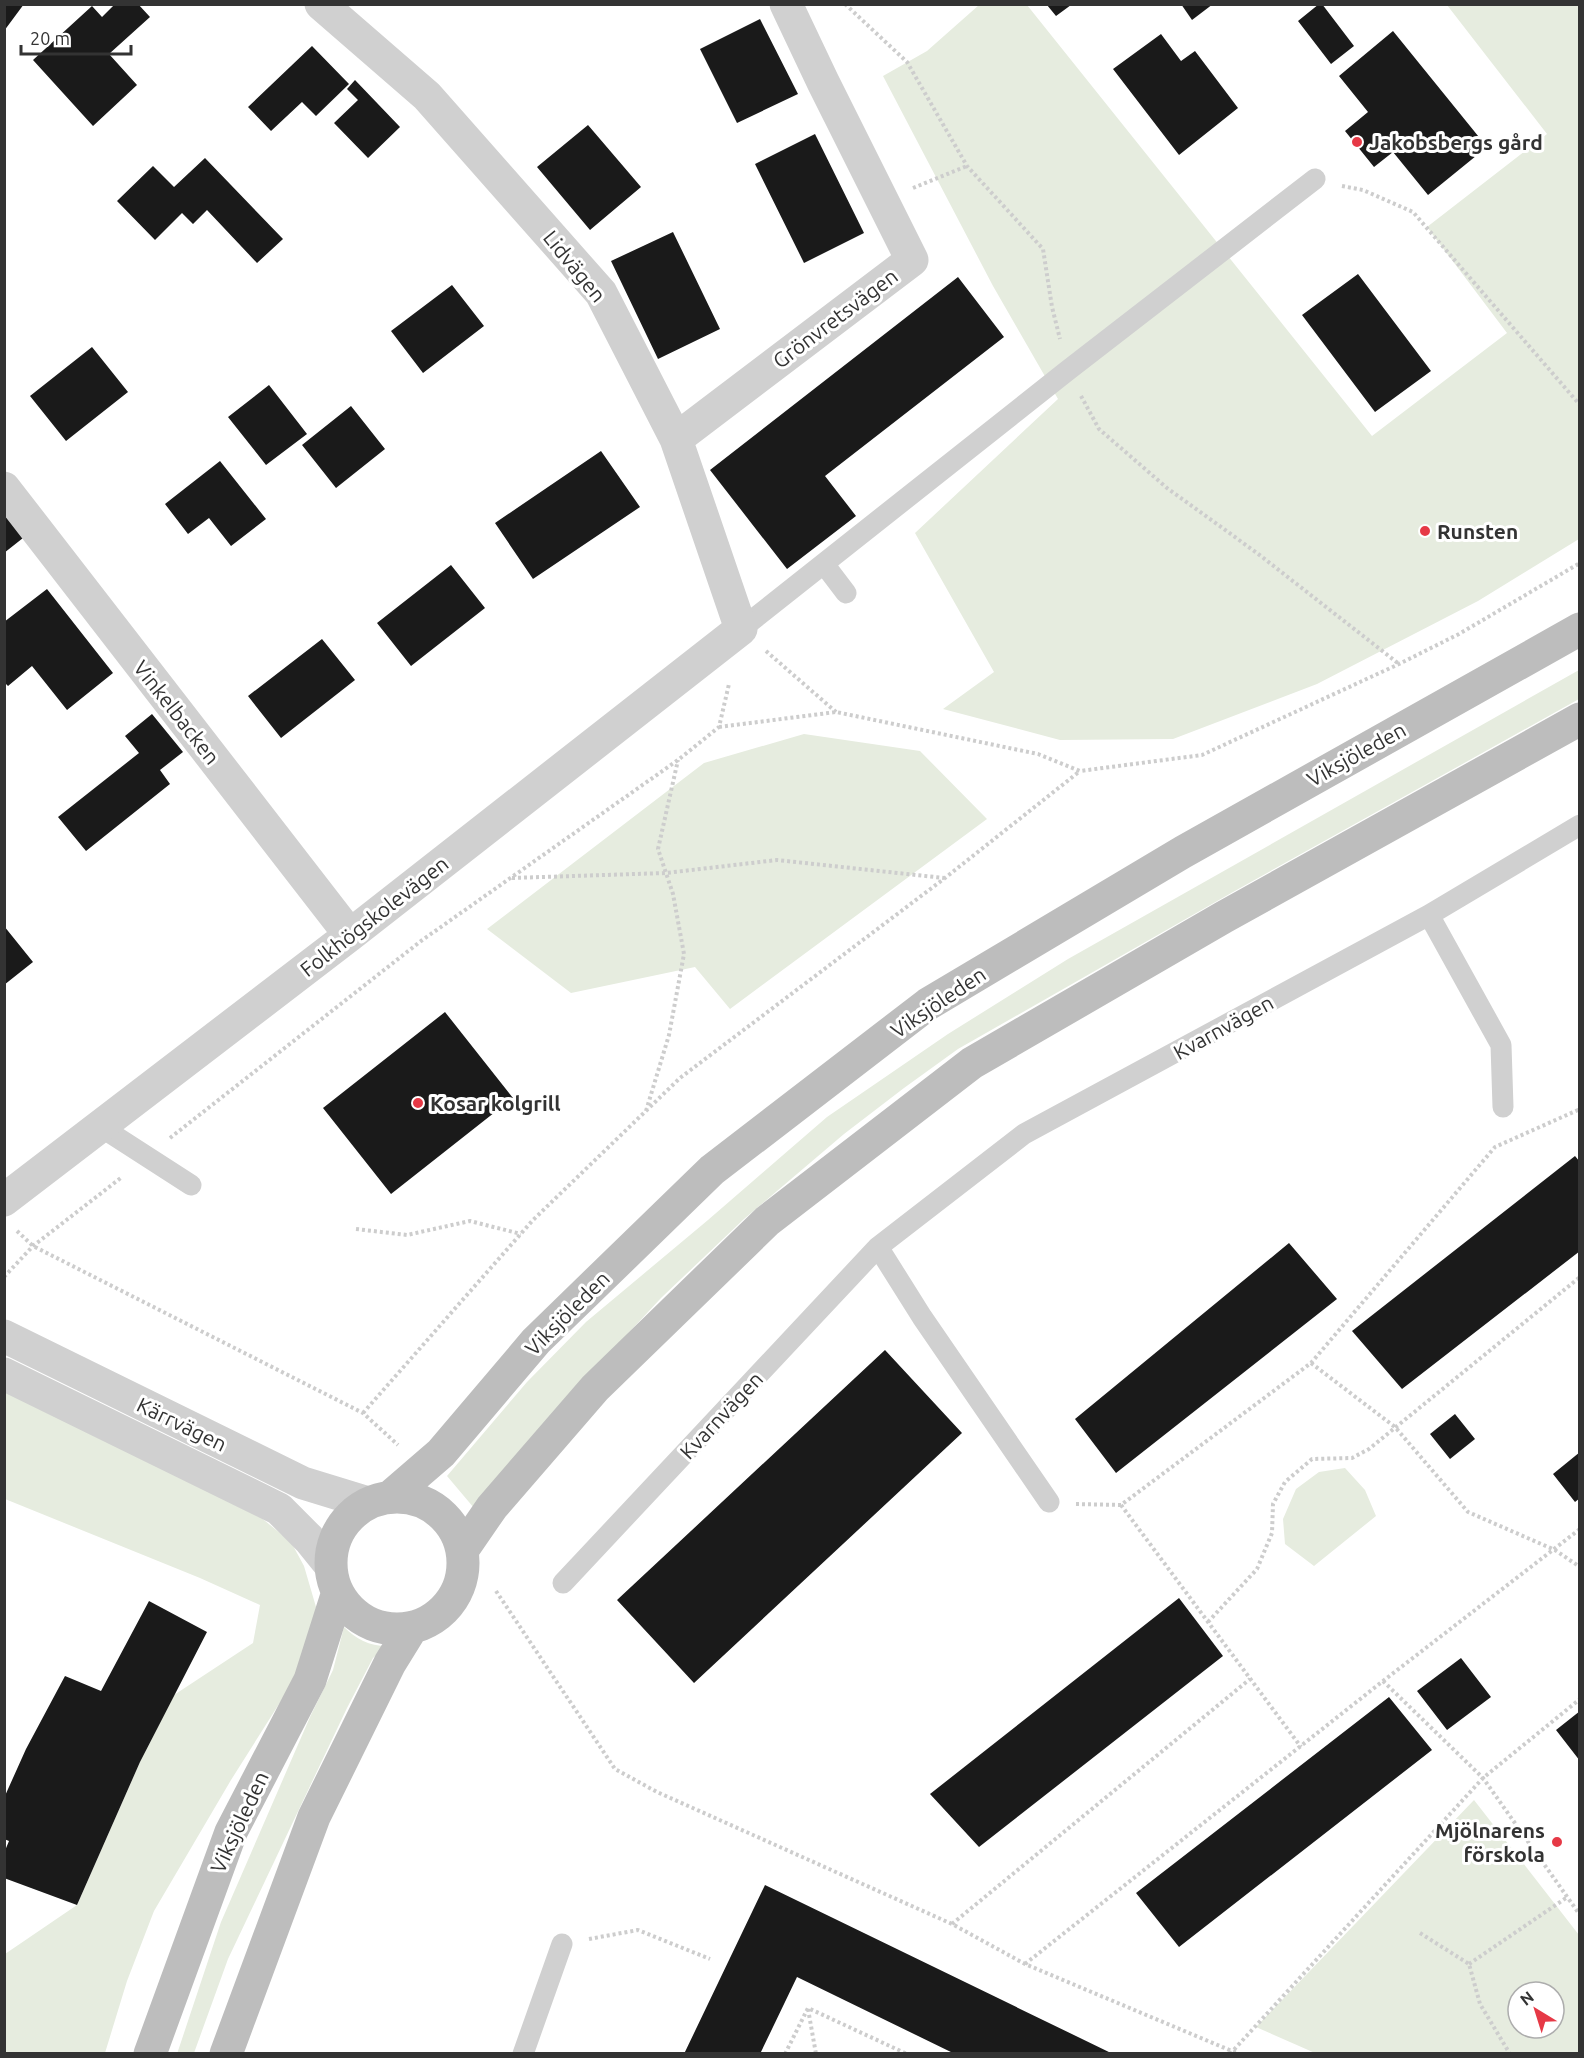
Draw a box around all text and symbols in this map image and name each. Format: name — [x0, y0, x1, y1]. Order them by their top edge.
scale bar — [21, 18, 130, 56]
text: 20 m — [30, 28, 70, 48]
place label: Jakobsbergs gård — [1369, 130, 1543, 154]
marker: Jakobsbergs gård — [1350, 135, 1364, 149]
street label: Lidvägen — [539, 226, 611, 306]
street label: Grönvretsvägen — [768, 263, 902, 373]
place label: Runsten — [1437, 519, 1518, 543]
marker: Runsten — [1418, 524, 1432, 538]
street label: Vinkelbacken — [129, 655, 225, 769]
street label: Viksjöleden — [1302, 717, 1410, 791]
street label: Folkhögskolevägen — [295, 851, 453, 981]
street label: Viksjöleden — [886, 962, 990, 1042]
street label: Kvarnvägen — [1169, 990, 1277, 1064]
place label: Kosar kolgrill — [430, 1091, 561, 1115]
marker: Kosar kolgrill — [411, 1096, 425, 1110]
street label: Viksjöleden — [520, 1266, 614, 1360]
street label: Kvarnvägen — [675, 1366, 767, 1464]
street label: Kärrvägen — [133, 1392, 231, 1456]
street label: Viksjöleden — [205, 1767, 273, 1877]
place label: Mjölnarens förskola — [1435, 1818, 1545, 1866]
marker: Mjölnarens förskola — [1550, 1835, 1564, 1849]
north arrow — [1506, 1980, 1566, 2040]
text: N — [1517, 1987, 1537, 2009]

